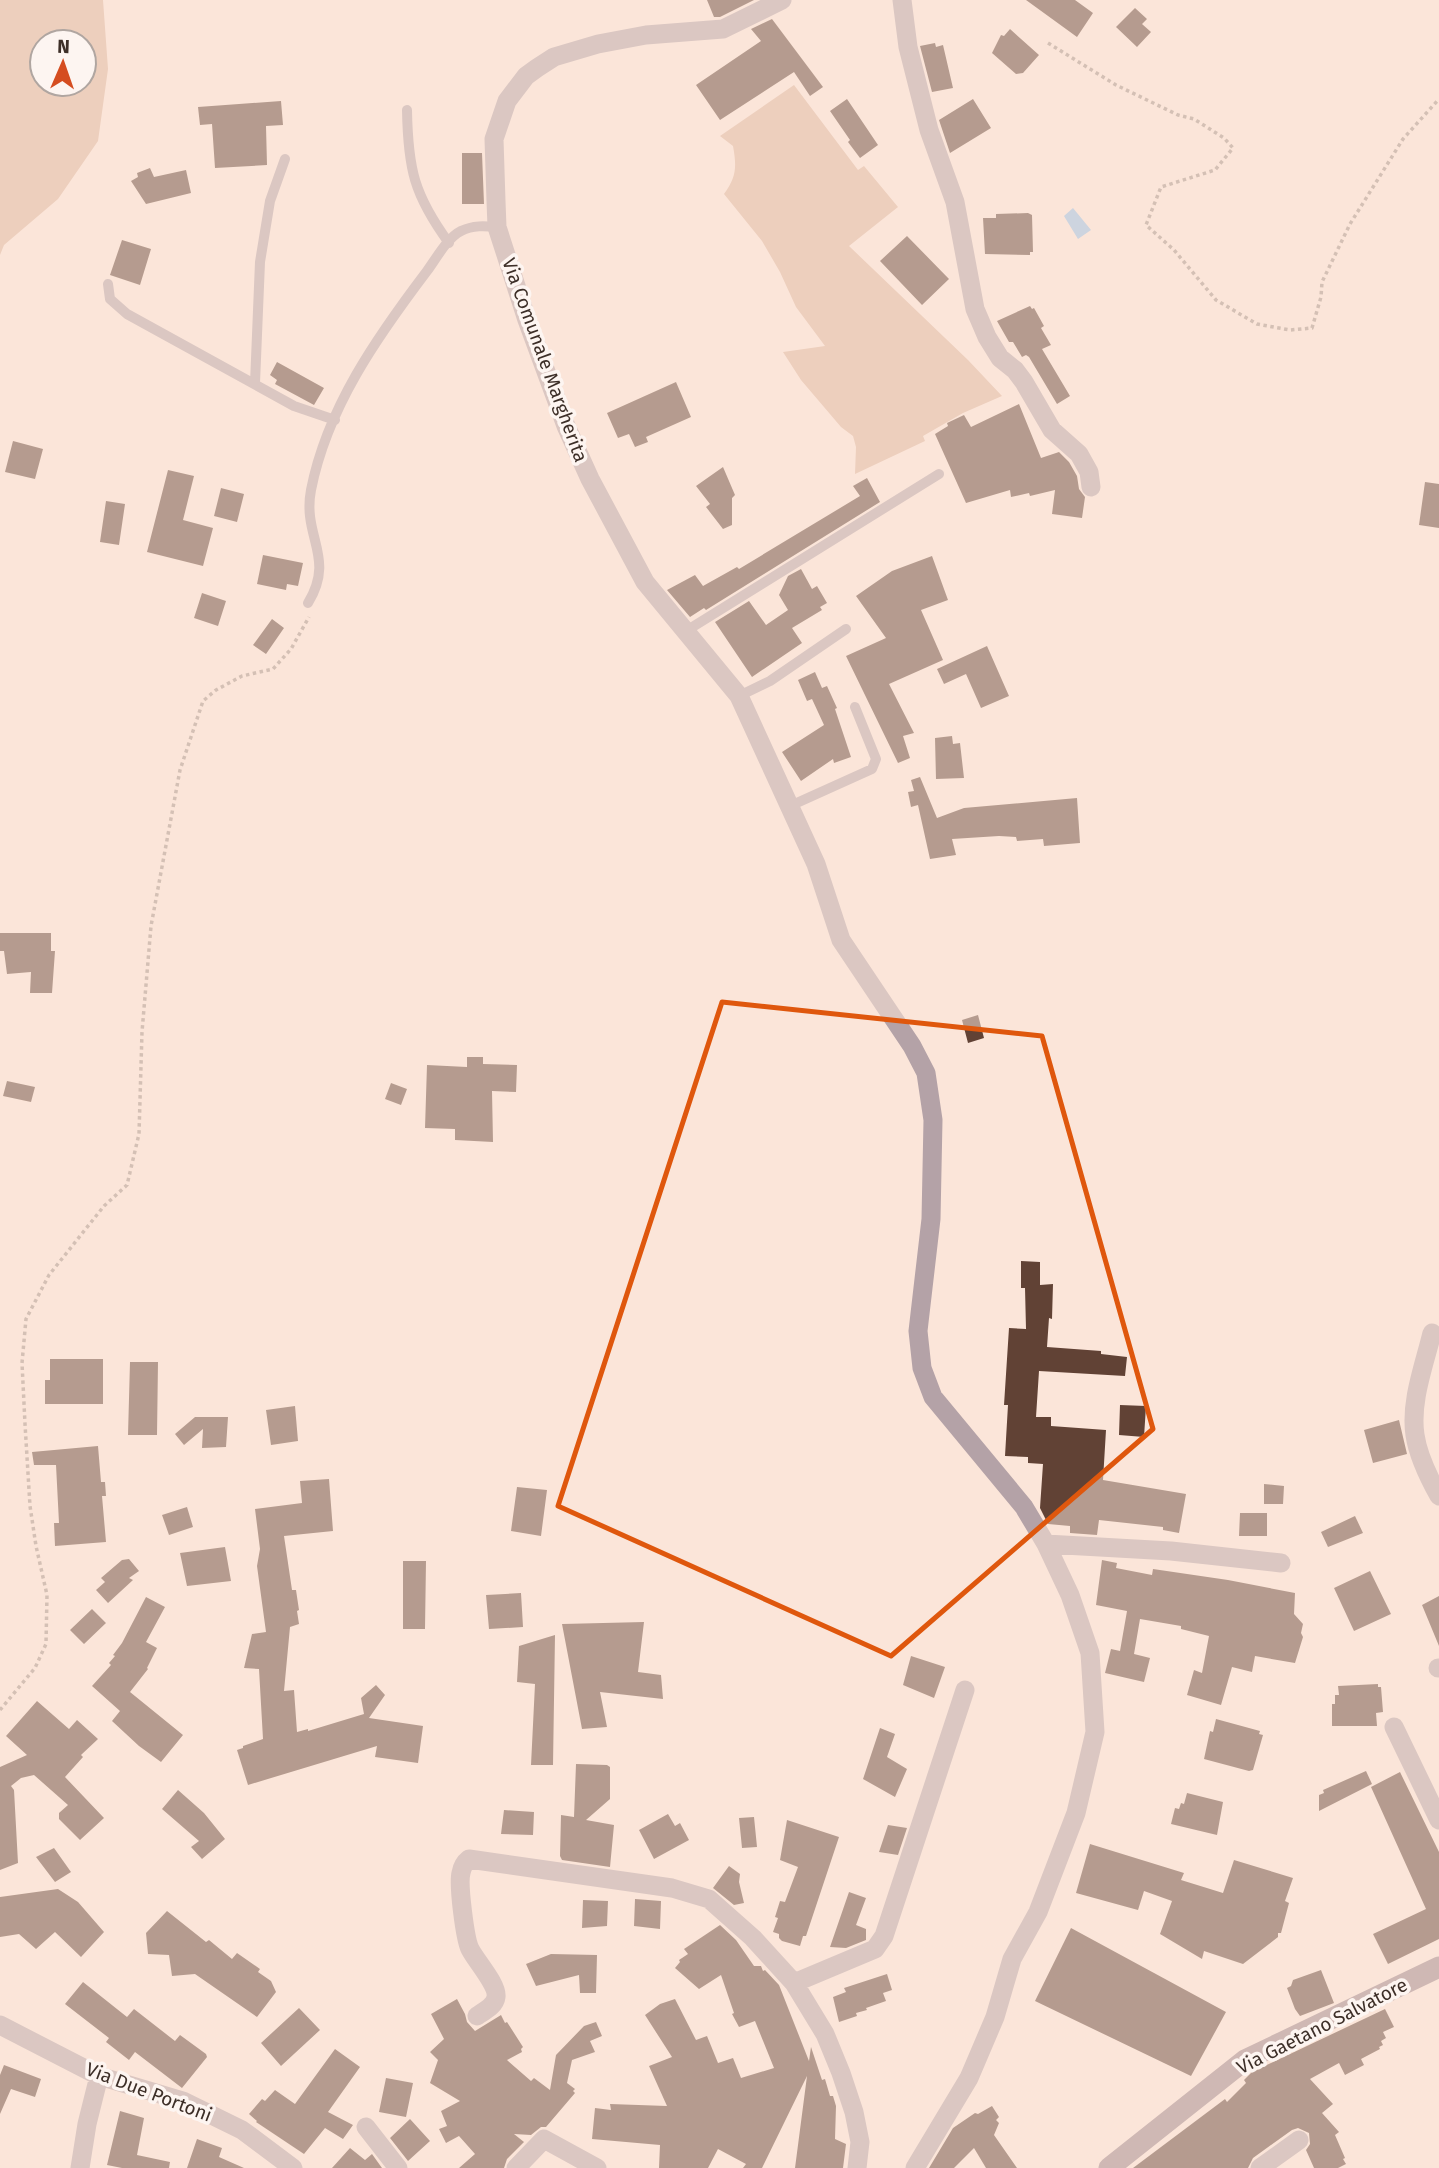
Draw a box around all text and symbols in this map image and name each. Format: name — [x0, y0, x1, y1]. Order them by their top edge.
north arrow — [28, 28, 98, 98]
text: N — [57, 35, 70, 58]
street label: Via Comunale Margherita — [497, 255, 593, 465]
street label: Via Gaetano Salvatore — [1233, 1973, 1411, 2079]
street label: Via Due Portoni — [83, 2057, 215, 2127]

